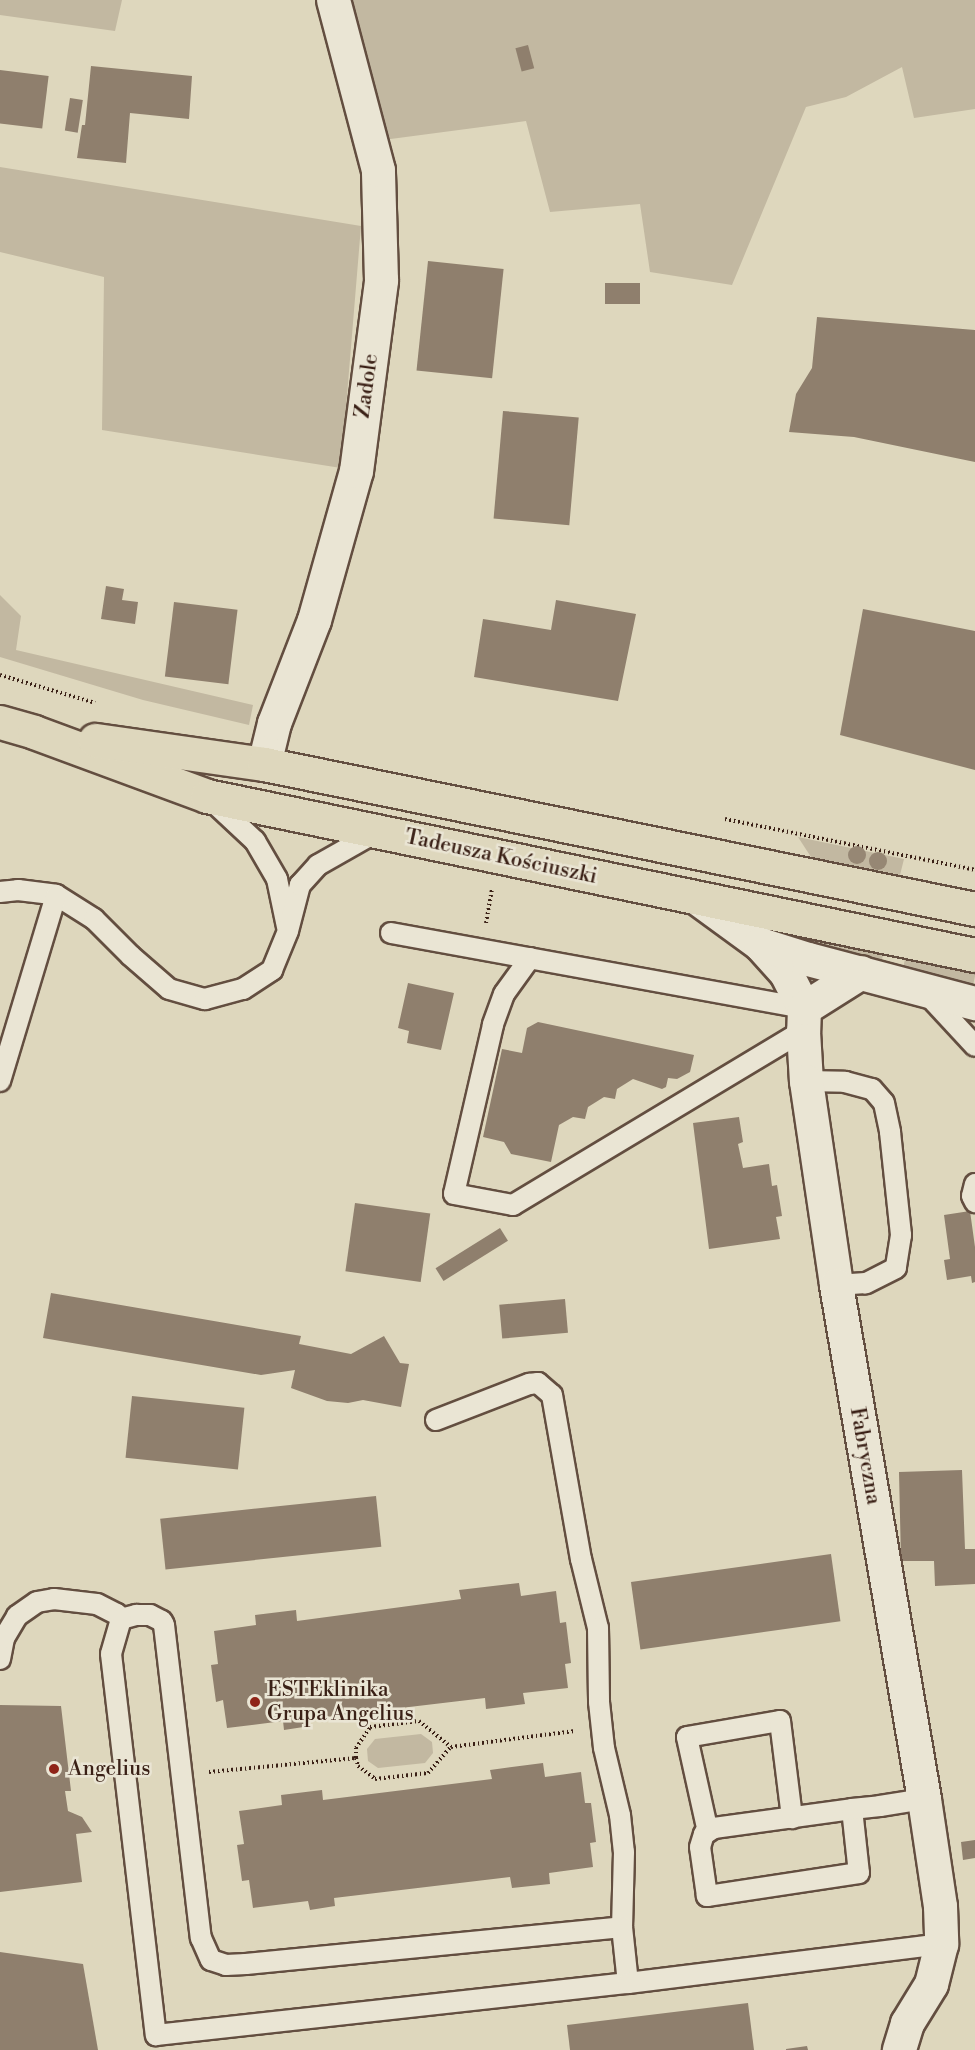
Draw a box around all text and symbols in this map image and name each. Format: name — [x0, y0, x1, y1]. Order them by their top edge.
street label: Zadole — [350, 352, 384, 420]
street label: Tadeusza Kościuszki — [403, 824, 599, 890]
street label: Fabryczna — [844, 1405, 886, 1507]
place label: ESTEklinika Grupa Angelius — [267, 1677, 414, 1727]
marker: ESTEklinika Grupa Angelius — [248, 1695, 262, 1709]
place label: Angelius — [68, 1756, 150, 1782]
marker: Angelius — [45, 1760, 63, 1778]

